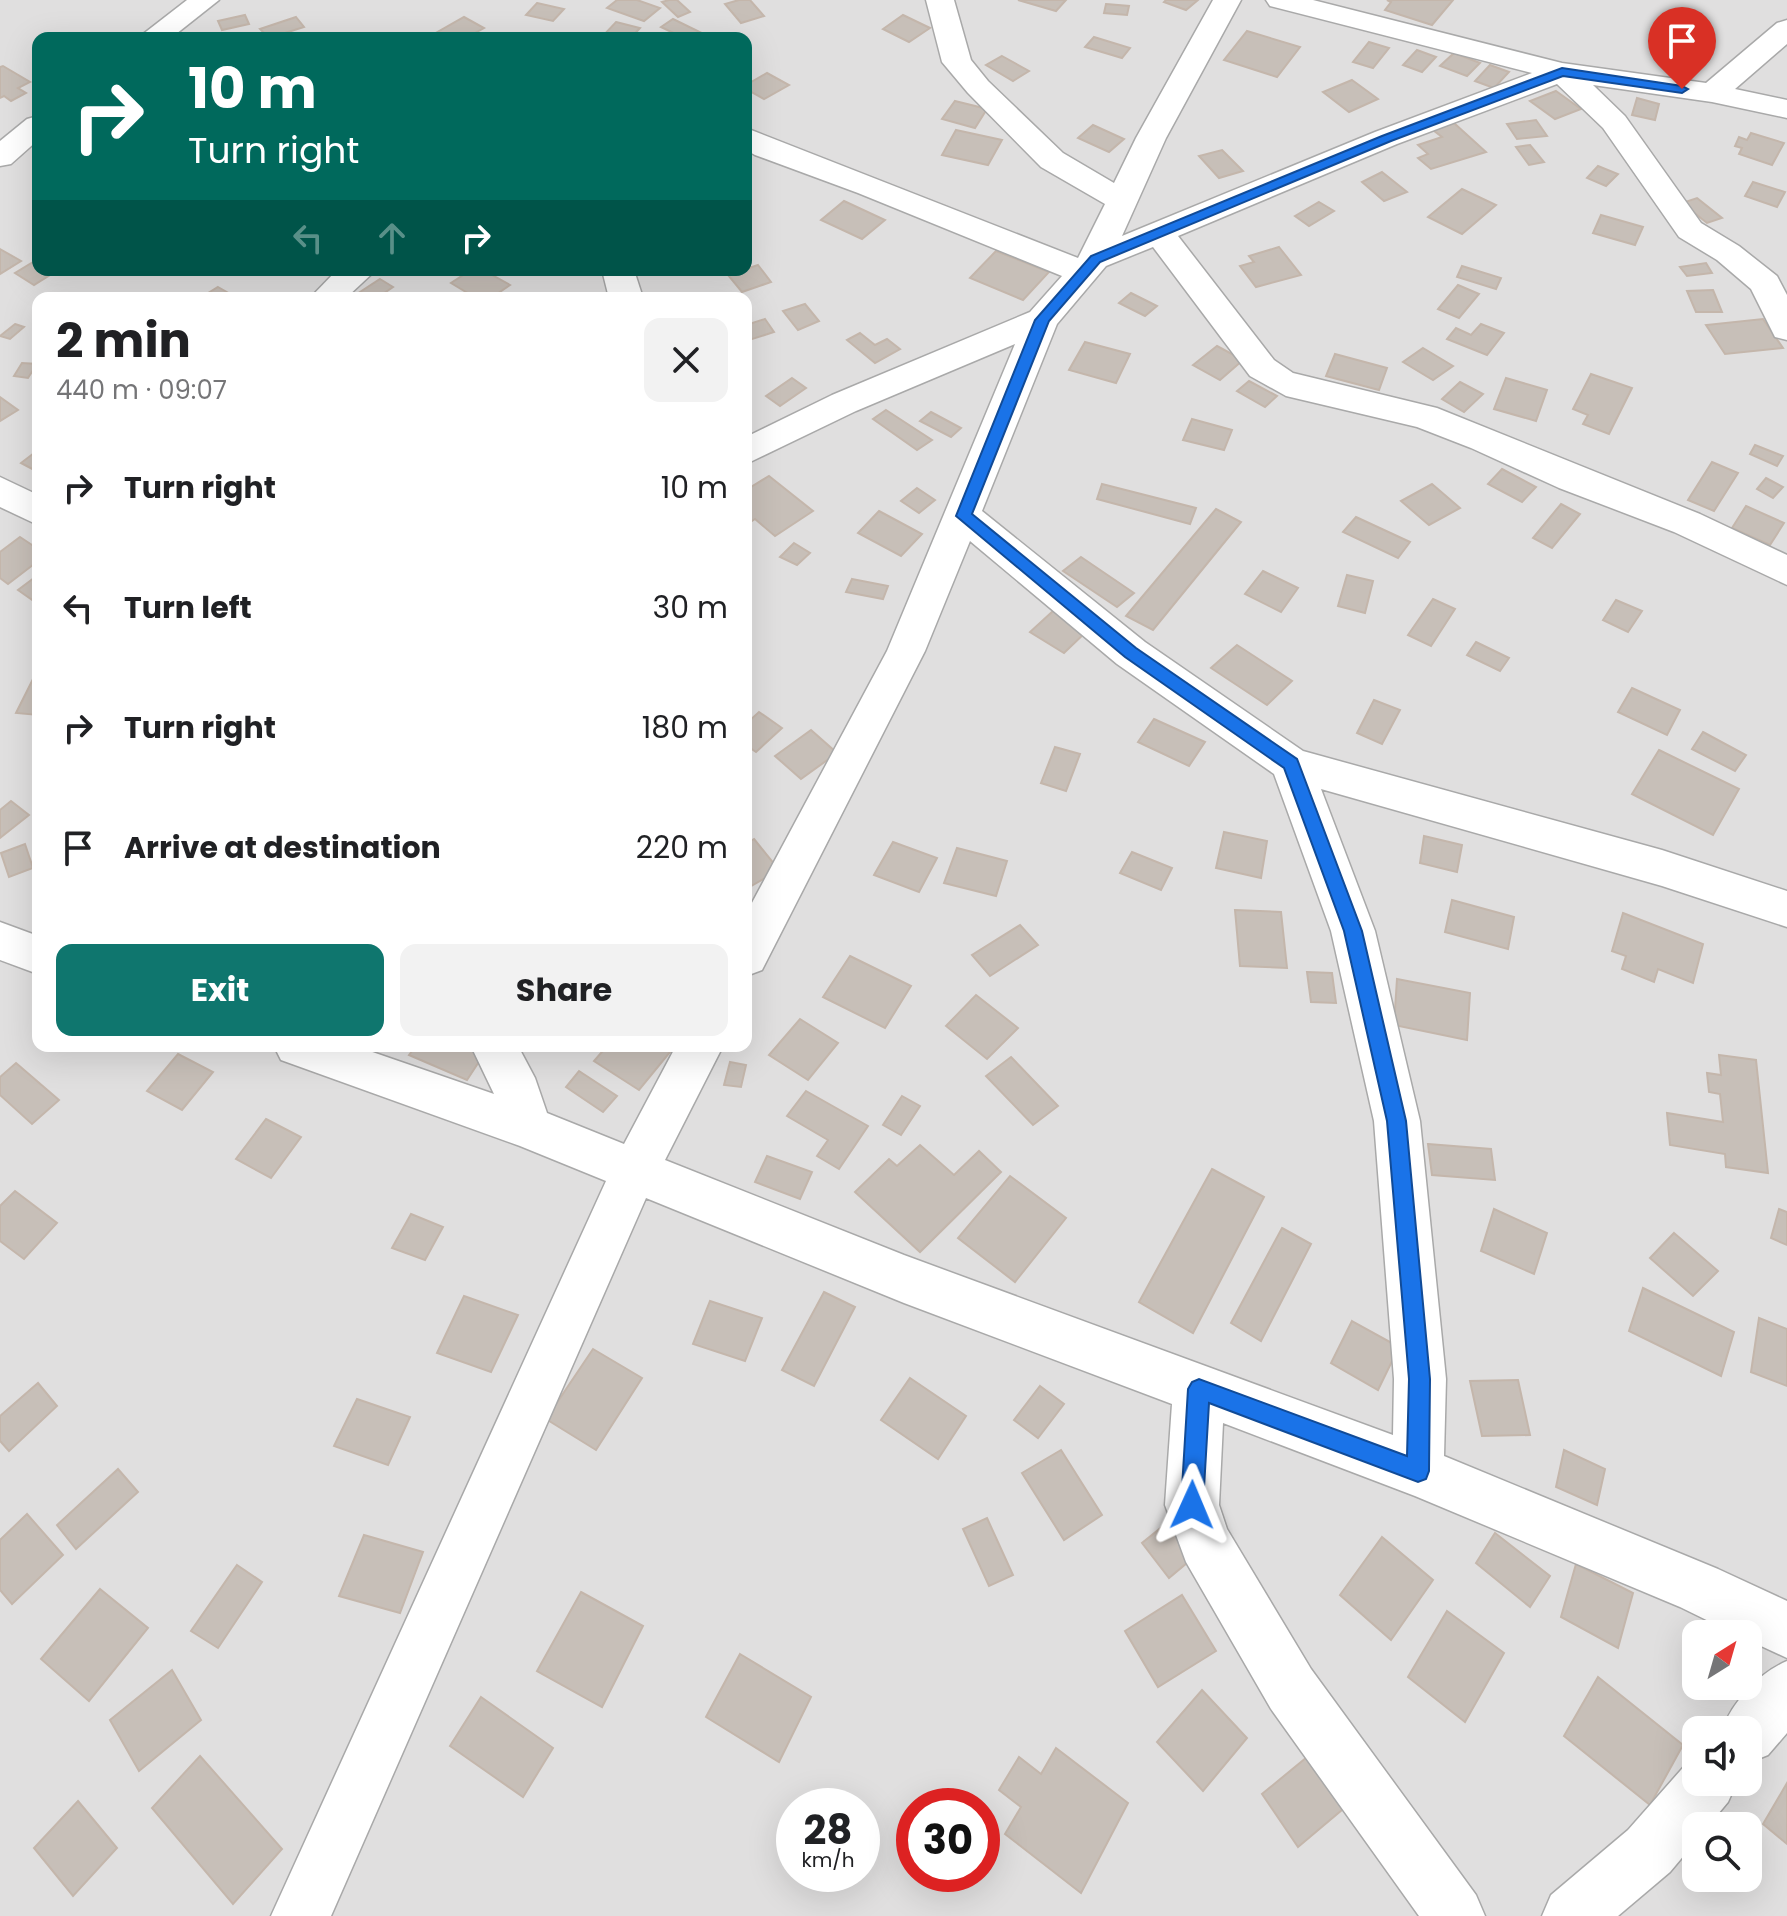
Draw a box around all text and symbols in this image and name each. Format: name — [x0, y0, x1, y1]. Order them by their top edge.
pin — [1648, 7, 1716, 89]
icon: arrive — [1660, 19, 1704, 63]
text: 10 m — [188, 49, 317, 128]
icon: right — [56, 64, 160, 168]
text: Turn right — [188, 125, 359, 176]
icon: left — [286, 216, 330, 260]
icon: ahead — [370, 216, 414, 260]
icon: right — [454, 216, 498, 260]
text: 2 min — [56, 307, 191, 374]
button: close — [644, 318, 728, 402]
text: 440 m · 09:07 — [56, 372, 227, 408]
icon: right — [56, 466, 100, 510]
text: Turn right — [124, 466, 276, 509]
text: 10 m — [661, 466, 728, 509]
icon: left — [56, 586, 100, 630]
text: Turn left — [124, 586, 252, 629]
text: 30 m — [653, 586, 728, 629]
icon: right — [56, 706, 100, 750]
text: Turn right — [124, 706, 276, 749]
text: 180 m — [642, 706, 728, 749]
icon: arrive — [56, 826, 100, 870]
text: Arrive at destination — [124, 826, 441, 869]
text: 220 m — [636, 826, 728, 869]
button: Exit — [56, 944, 384, 1036]
button: Share — [400, 944, 728, 1036]
position arrow — [1150, 1463, 1234, 1547]
north arrow — [1682, 1620, 1762, 1700]
map controls — [1682, 1620, 1762, 1892]
button: sound — [1682, 1716, 1762, 1796]
speed limit sign: 30 — [896, 1788, 1000, 1892]
text: 28 — [804, 1802, 852, 1858]
button: search — [1682, 1812, 1762, 1892]
text: km/h — [801, 1846, 855, 1874]

